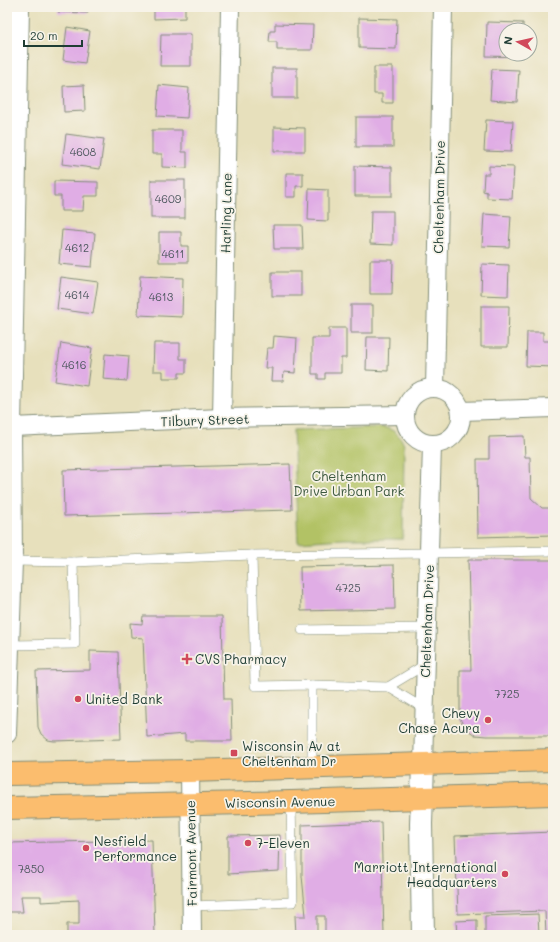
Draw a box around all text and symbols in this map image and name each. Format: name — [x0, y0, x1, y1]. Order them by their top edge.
scale bar — [24, 22, 82, 48]
north arrow — [498, 22, 538, 62]
text: 20 m — [30, 27, 58, 43]
text: N — [500, 35, 516, 46]
street label: Cheltenham Drive — [429, 140, 448, 254]
house number: 4608 — [70, 144, 97, 159]
street label: Harling Lane — [216, 173, 235, 253]
house number: 4609 — [155, 191, 182, 206]
house number: 4612 — [65, 240, 89, 255]
house number: 4611 — [162, 246, 184, 261]
house number: 4614 — [65, 287, 90, 302]
house number: 4613 — [149, 289, 174, 304]
house number: 4616 — [62, 357, 86, 372]
street label: Tilbury Street — [160, 409, 250, 430]
park label: Cheltenham Drive Urban Park — [294, 467, 405, 499]
street label: Cheltenham Drive — [416, 564, 437, 678]
house number: 4725 — [335, 580, 361, 595]
place label: CVS Pharmacy — [195, 650, 287, 667]
marker: CVS Pharmacy — [182, 654, 192, 664]
house number: 7725 — [495, 686, 519, 701]
place label: United Bank — [86, 690, 162, 707]
marker: United Bank — [73, 694, 83, 704]
place label: Chevy Chase Acura — [398, 704, 480, 736]
marker: Chevy Chase Acura — [483, 715, 493, 725]
place label: Wisconsin Av at Cheltenham Dr — [242, 737, 341, 769]
marker: Wisconsin Av at Cheltenham Dr — [229, 748, 239, 758]
street label: Wisconsin Avenue — [224, 792, 336, 811]
street label: Fairmont Avenue — [181, 800, 200, 906]
place label: Nesfield Performance — [94, 832, 177, 864]
place label: 7-Eleven — [256, 834, 310, 851]
marker: 7-Eleven — [243, 838, 253, 848]
marker: Nesfield Performance — [81, 843, 91, 853]
place label: Marriott International Headquarters — [354, 858, 497, 890]
house number: 7850 — [18, 861, 44, 876]
marker: Marriott International Headquarters — [500, 869, 510, 879]

